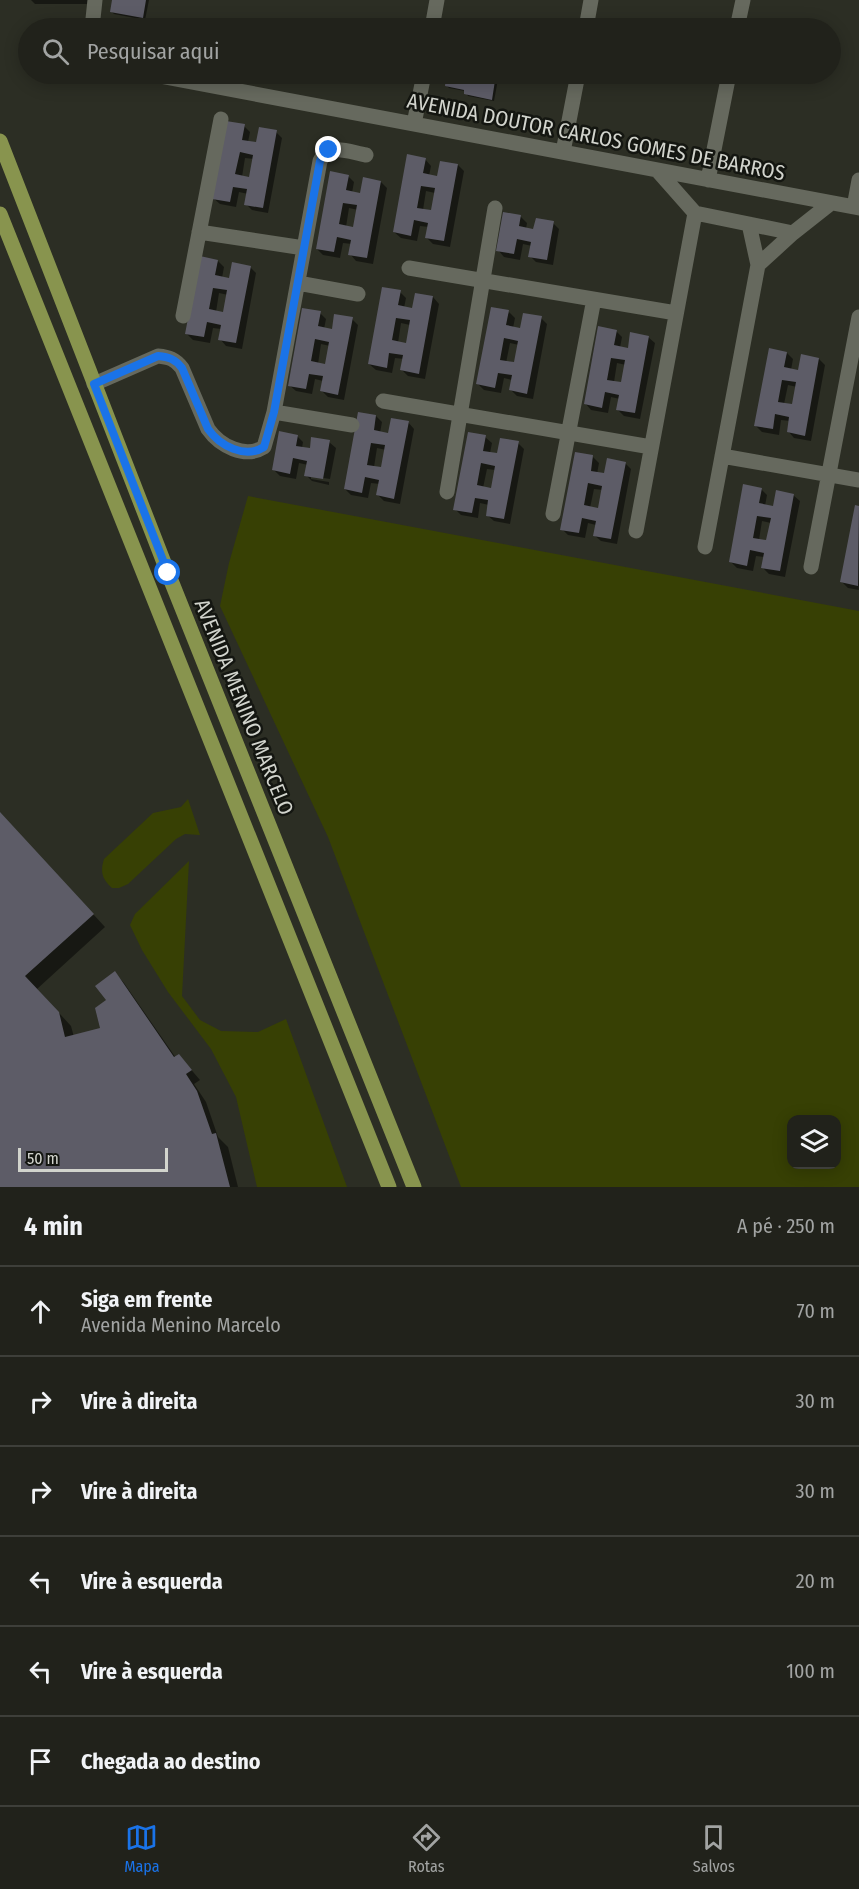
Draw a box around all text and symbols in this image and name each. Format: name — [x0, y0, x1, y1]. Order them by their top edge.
search box — [18, 18, 841, 84]
icon: search — [39, 35, 72, 68]
text: Pesquisar aqui — [87, 38, 219, 65]
street label: AVENIDA DOUTOR CARLOS GOMES DE BARROS — [405, 88, 787, 186]
route end — [315, 136, 341, 162]
route start — [154, 559, 180, 585]
street label: AVENIDA MENINO MARCELO — [189, 595, 299, 819]
map controls — [787, 1115, 841, 1169]
button: layers — [787, 1115, 841, 1169]
scale bar — [18, 1145, 168, 1172]
text: 50 m — [27, 1149, 59, 1168]
text: 4 min — [24, 1211, 83, 1242]
text: A pé · 250 m — [737, 1214, 835, 1238]
text: Siga em frente — [81, 1286, 212, 1313]
icon: ahead — [24, 1295, 57, 1328]
text: 70 m — [797, 1299, 835, 1323]
text: Avenida Menino Marcelo — [81, 1313, 281, 1337]
icon: right — [24, 1385, 57, 1418]
text: Vire à direita — [81, 1388, 197, 1415]
text: 30 m — [795, 1389, 835, 1413]
icon: right — [24, 1475, 57, 1508]
text: Vire à direita — [81, 1478, 197, 1505]
text: 30 m — [795, 1479, 835, 1503]
icon: left — [24, 1565, 57, 1598]
text: Vire à esquerda — [81, 1568, 223, 1595]
text: 20 m — [796, 1569, 835, 1593]
icon: left — [24, 1655, 57, 1688]
text: Vire à esquerda — [81, 1658, 223, 1685]
text: 100 m — [786, 1659, 835, 1683]
icon: arrive — [24, 1745, 57, 1778]
text: Chegada ao destino — [81, 1748, 261, 1775]
tab: Mapa — [124, 1821, 160, 1876]
tab: Rotas — [408, 1821, 445, 1876]
tab: Salvos — [693, 1821, 735, 1876]

